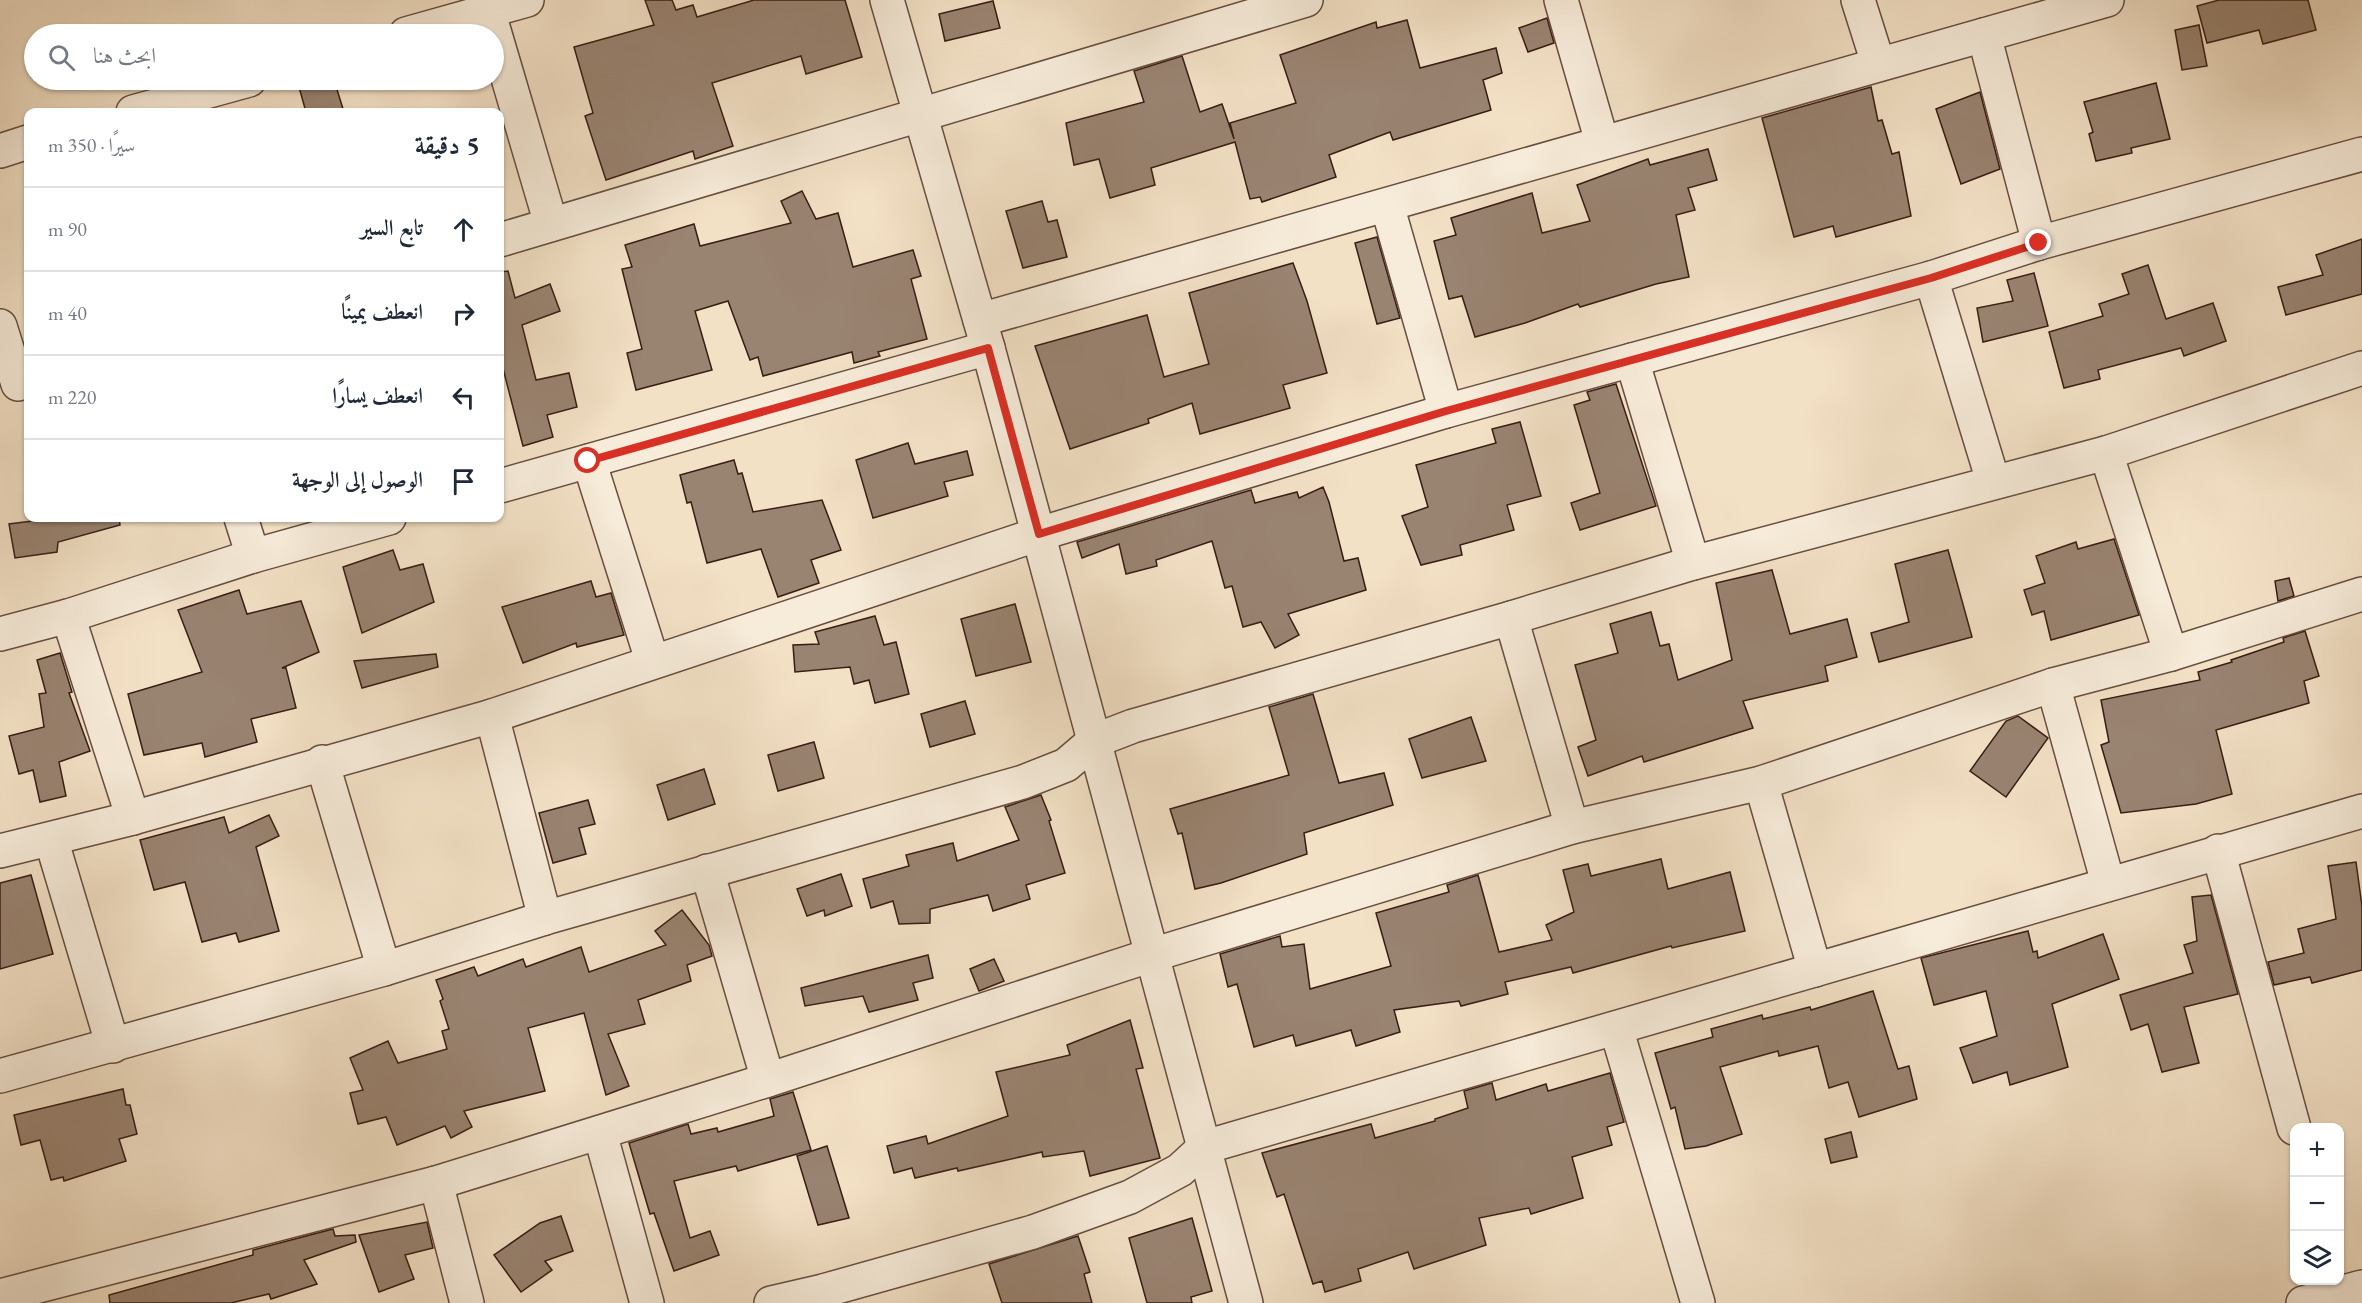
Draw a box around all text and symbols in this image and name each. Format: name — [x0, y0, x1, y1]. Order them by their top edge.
search box — [24, 24, 504, 90]
icon: search — [45, 41, 78, 74]
text: ابحث هنا — [93, 41, 156, 70]
text: 5 دقيقة — [415, 128, 480, 162]
text: سيرًا · 350 m — [48, 132, 135, 158]
text: تابع السير — [360, 213, 423, 242]
icon: ahead — [447, 213, 480, 246]
text: 90 m — [48, 216, 87, 242]
route end — [2025, 229, 2051, 255]
text: انعطف يمينًا — [341, 297, 423, 326]
icon: right — [447, 297, 480, 330]
text: 40 m — [48, 300, 87, 326]
text: انعطف يسارًا — [332, 381, 423, 410]
icon: left — [447, 381, 480, 414]
text: 220 m — [48, 384, 96, 410]
route start — [574, 447, 600, 473]
text: الوصول إلى الوجهة — [292, 465, 423, 494]
icon: arrive — [447, 465, 480, 498]
map controls — [2290, 1123, 2344, 1285]
button: + — [2290, 1123, 2344, 1177]
button: − — [2290, 1177, 2344, 1231]
button: layers — [2290, 1231, 2344, 1285]

